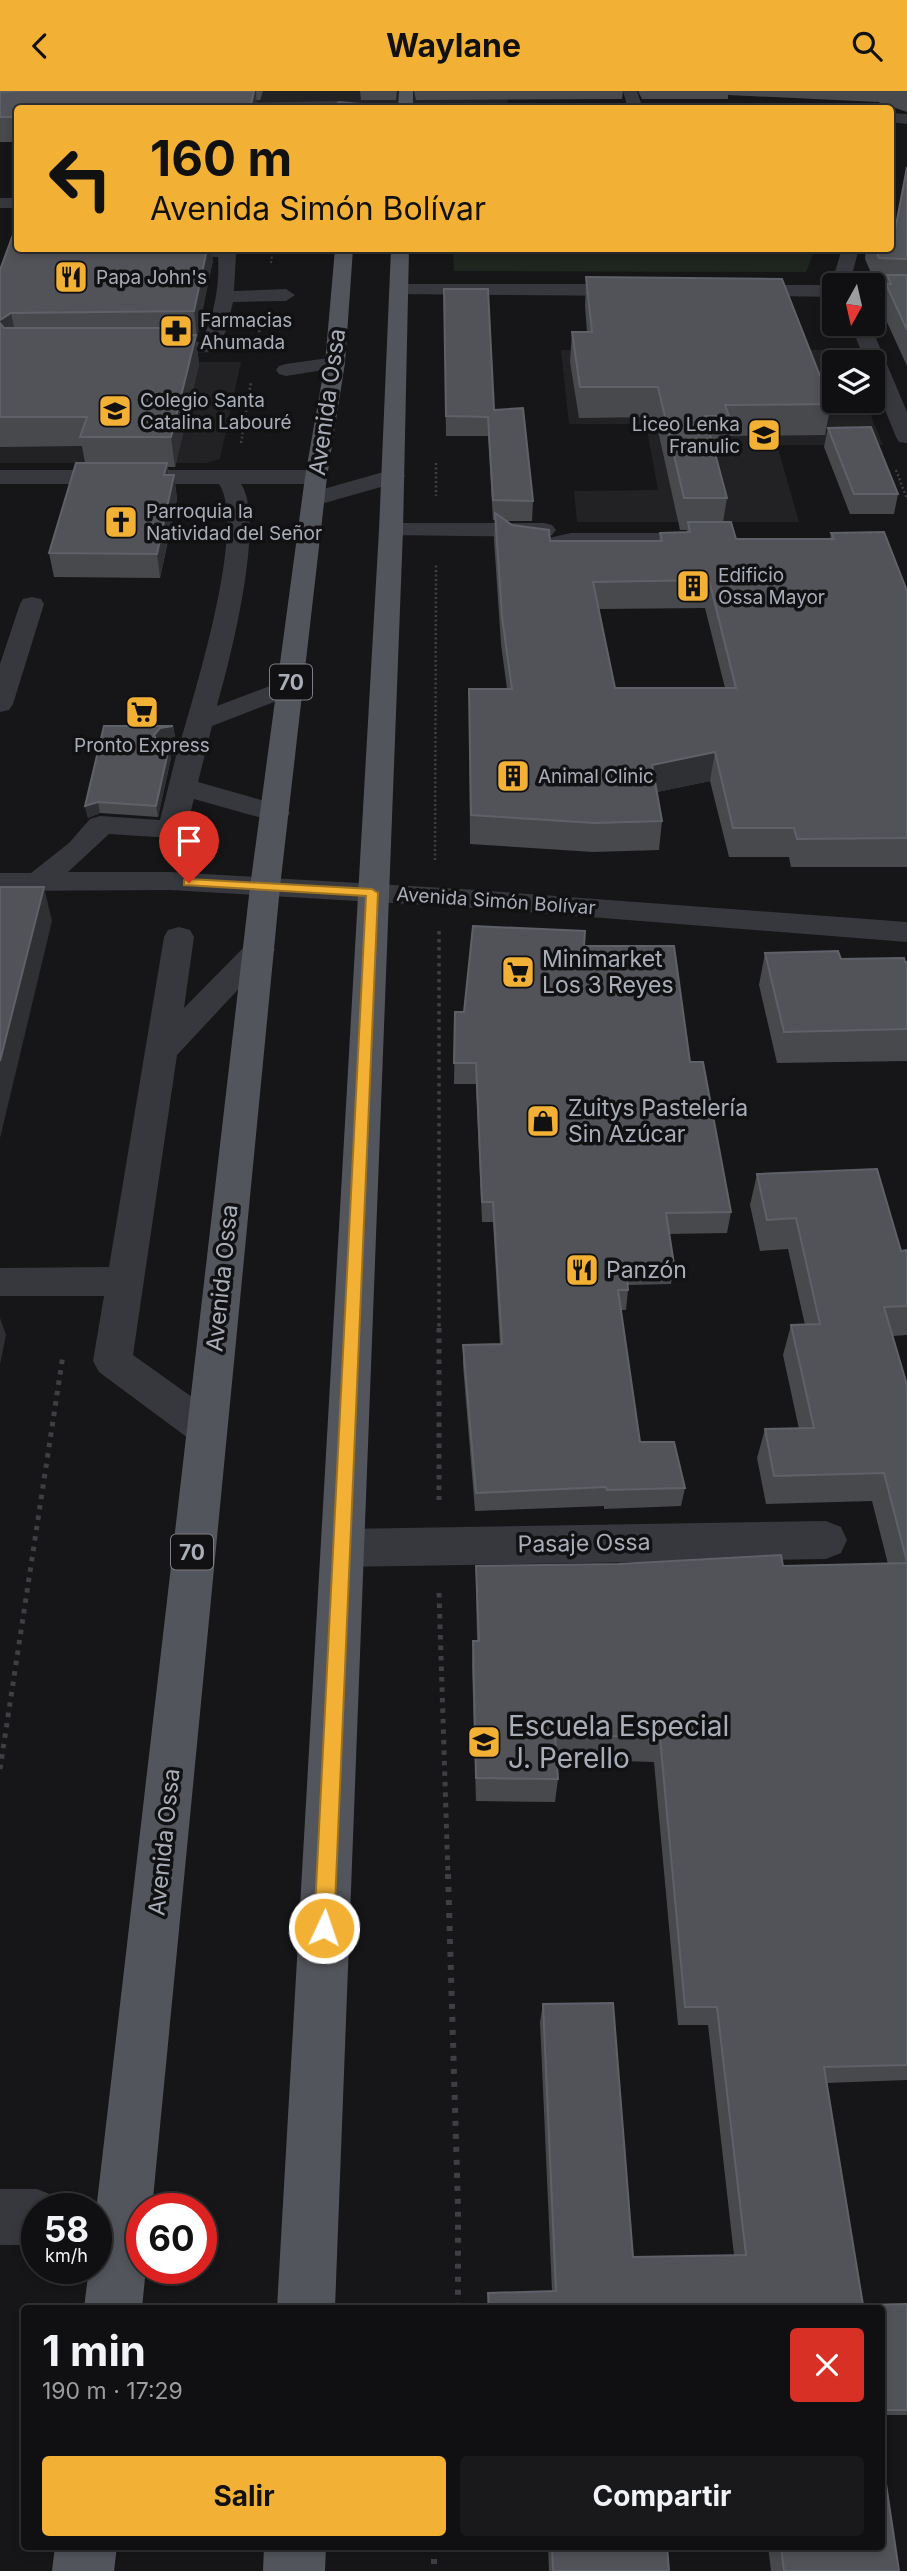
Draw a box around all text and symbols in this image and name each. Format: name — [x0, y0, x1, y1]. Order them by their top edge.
text: Waylane — [386, 26, 521, 65]
icon: back — [21, 27, 59, 65]
icon: search — [848, 27, 886, 65]
text: 160 m — [150, 129, 292, 188]
icon: left — [35, 133, 126, 224]
text: Avenida Simón Bolívar — [150, 189, 486, 228]
restaurant icon: Papa John's — [52, 258, 90, 296]
place label: Papa John's — [96, 266, 207, 289]
north arrow — [822, 273, 886, 336]
map controls — [822, 273, 885, 413]
place label: Farmacias Ahumada — [200, 309, 292, 354]
pharmacy icon: Farmacias Ahumada — [157, 312, 195, 350]
street label: Avenida Ossa — [303, 327, 351, 477]
button: layers — [822, 350, 885, 413]
place label: Colegio Santa Catalina Labouré — [140, 389, 292, 434]
school or university icon: Colegio Santa Catalina Labouré — [96, 392, 134, 430]
place label: Liceo Lenka Franulic — [632, 413, 740, 458]
school or university icon: Liceo Lenka Franulic — [745, 416, 783, 454]
place label: Parroquia la Natividad del Señor — [146, 500, 322, 545]
church icon: Parroquia la Natividad del Señor — [102, 503, 140, 541]
place label: Edificio Ossa Mayor — [718, 564, 825, 609]
building icon: Edificio Ossa Mayor — [674, 567, 712, 605]
road number: 70 — [270, 665, 312, 699]
supermarket icon: Pronto Express — [123, 693, 161, 731]
place label: Pronto Express — [74, 734, 210, 757]
building icon: Animal Clinic — [494, 757, 532, 795]
place label: Animal Clinic — [538, 765, 654, 788]
pin — [159, 811, 219, 883]
icon: arrive — [170, 822, 208, 860]
street label: Avenida Simón Bolívar — [396, 883, 596, 919]
place label: Minimarket Los 3 Reyes — [542, 945, 674, 999]
supermarket icon: Minimarket Los 3 Reyes — [499, 953, 537, 991]
place label: Zuitys Pastelería Sin Azúcar — [568, 1094, 748, 1148]
shop icon: Zuitys Pastelería Sin Azúcar — [524, 1102, 562, 1140]
street label: Avenida Ossa — [200, 1203, 244, 1353]
restaurant icon: Panzón — [563, 1251, 601, 1289]
place label: Panzón — [606, 1256, 687, 1284]
street label: Pasaje Ossa — [517, 1528, 651, 1558]
road number: 70 — [171, 1535, 213, 1569]
place label: Escuela Especial J. Perello — [508, 1709, 729, 1775]
school or university icon: Escuela Especial J. Perello — [465, 1723, 503, 1761]
street label: Avenida Ossa — [142, 1767, 186, 1917]
position arrow — [287, 1891, 361, 1965]
speed limit sign: 60 — [126, 2193, 217, 2284]
text: 58 — [44, 2208, 89, 2250]
text: km/h — [45, 2245, 88, 2266]
text: 1 min — [42, 2325, 146, 2376]
button: close — [790, 2328, 864, 2402]
text: 190 m · 17:29 — [42, 2377, 183, 2405]
button: Salir — [42, 2456, 446, 2536]
button: Compartir — [460, 2456, 864, 2536]

